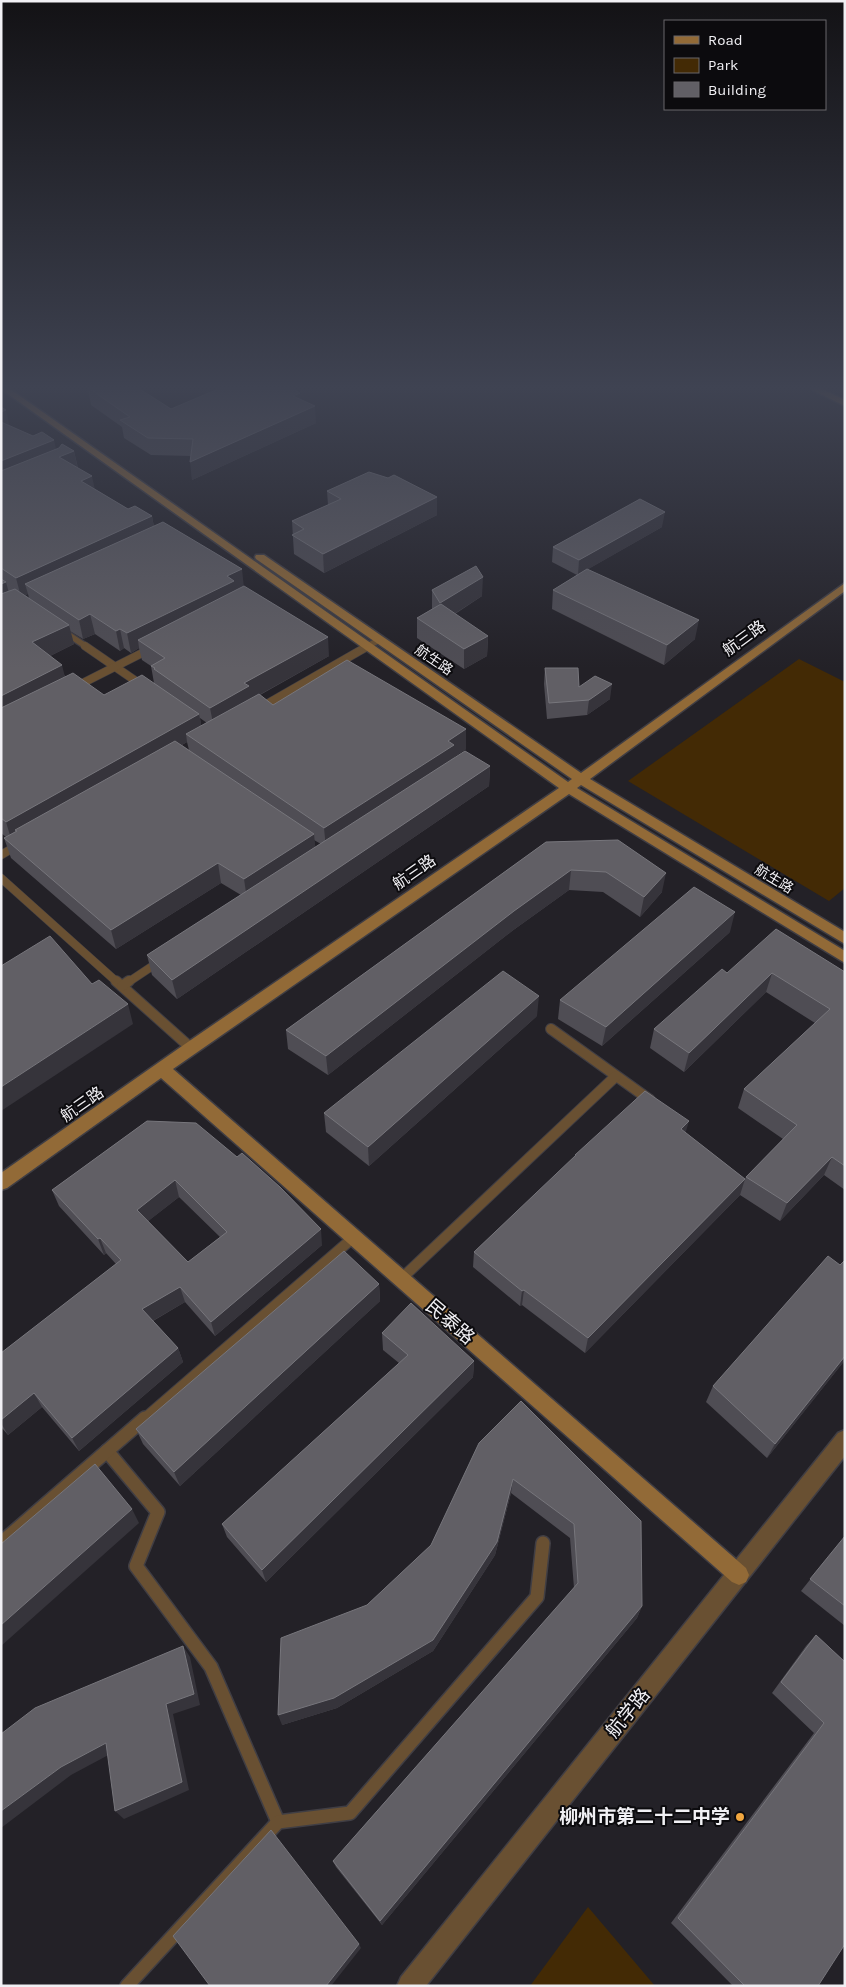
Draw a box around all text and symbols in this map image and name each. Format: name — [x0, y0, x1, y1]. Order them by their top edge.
legend — [664, 20, 826, 110]
text: Road — [708, 31, 743, 49]
text: Park — [708, 56, 738, 74]
text: Building — [708, 81, 766, 99]
street label: 航三路 — [719, 616, 769, 660]
street label: 航生路 — [412, 641, 456, 679]
street label: 航三路 — [389, 850, 439, 894]
street label: 航生路 — [752, 861, 796, 897]
street label: 航三路 — [57, 1082, 107, 1126]
street label: 民泰路 — [421, 1295, 479, 1349]
street label: 航学路 — [602, 1684, 654, 1742]
place label: 柳州市第二十二中学 — [559, 1806, 730, 1828]
marker: 柳州市第二十二中学 — [734, 1811, 746, 1823]

